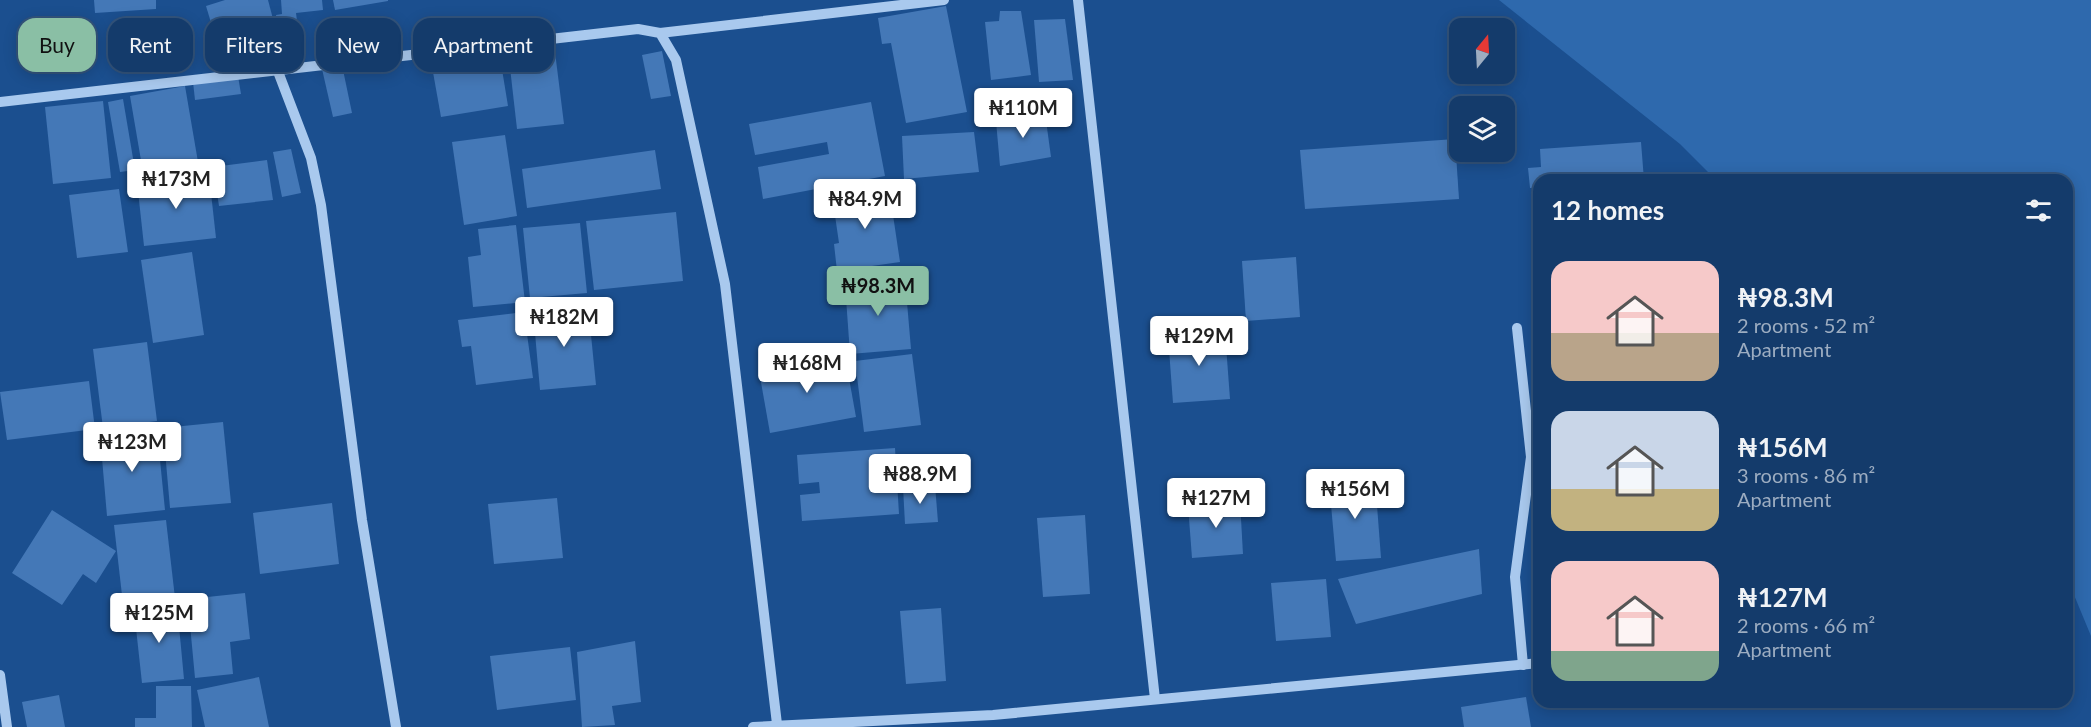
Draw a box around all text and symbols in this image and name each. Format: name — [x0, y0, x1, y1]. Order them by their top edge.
chip: Buy — [18, 18, 96, 72]
chip: Rent — [108, 18, 193, 72]
chip: Filters — [205, 18, 304, 72]
chip: New — [316, 18, 401, 72]
chip: Apartment — [413, 18, 554, 72]
north arrow — [1449, 18, 1515, 84]
map controls — [1449, 18, 1515, 162]
pin: ₦110M — [981, 88, 1065, 139]
text: ₦110M — [988, 95, 1058, 119]
button: layers — [1449, 96, 1515, 162]
pin: ₦173M — [134, 159, 218, 210]
text: ₦173M — [141, 166, 211, 190]
pin: ₦84.9M — [816, 179, 914, 230]
text: ₦84.9M — [828, 186, 902, 210]
text: 12 homes — [1551, 194, 1664, 226]
icon: filters — [2022, 194, 2055, 227]
pin: ₦98.3M — [829, 266, 927, 317]
text: ₦98.3M — [841, 273, 915, 297]
text: ₦98.3M — [1737, 281, 1834, 313]
icon: home — [1599, 285, 1671, 357]
pin: ₦182M — [522, 297, 606, 348]
text: ₦182M — [529, 304, 599, 328]
text: 2 rooms · 52 m² — [1737, 313, 1875, 337]
pin: ₦129M — [1157, 316, 1241, 367]
text: ₦129M — [1164, 323, 1234, 347]
text: Apartment — [1737, 337, 1831, 361]
pin: ₦168M — [765, 343, 849, 394]
text: ₦168M — [772, 350, 842, 374]
pin: ₦123M — [90, 422, 174, 473]
text: ₦123M — [97, 429, 167, 453]
text: ₦156M — [1737, 431, 1828, 463]
icon: home — [1599, 435, 1671, 507]
pin: ₦88.9M — [871, 454, 969, 505]
text: ₦88.9M — [883, 461, 957, 485]
text: 3 rooms · 86 m² — [1737, 463, 1875, 487]
pin: ₦156M — [1313, 469, 1397, 520]
text: ₦156M — [1320, 476, 1390, 500]
pin: ₦127M — [1174, 478, 1258, 529]
text: ₦127M — [1181, 485, 1251, 509]
text: Apartment — [1737, 487, 1831, 511]
text: ₦127M — [1737, 581, 1828, 613]
icon: home — [1599, 585, 1671, 657]
pin: ₦125M — [117, 593, 201, 644]
text: ₦125M — [124, 600, 194, 624]
text: 2 rooms · 66 m² — [1737, 613, 1875, 637]
text: Apartment — [1737, 637, 1831, 661]

